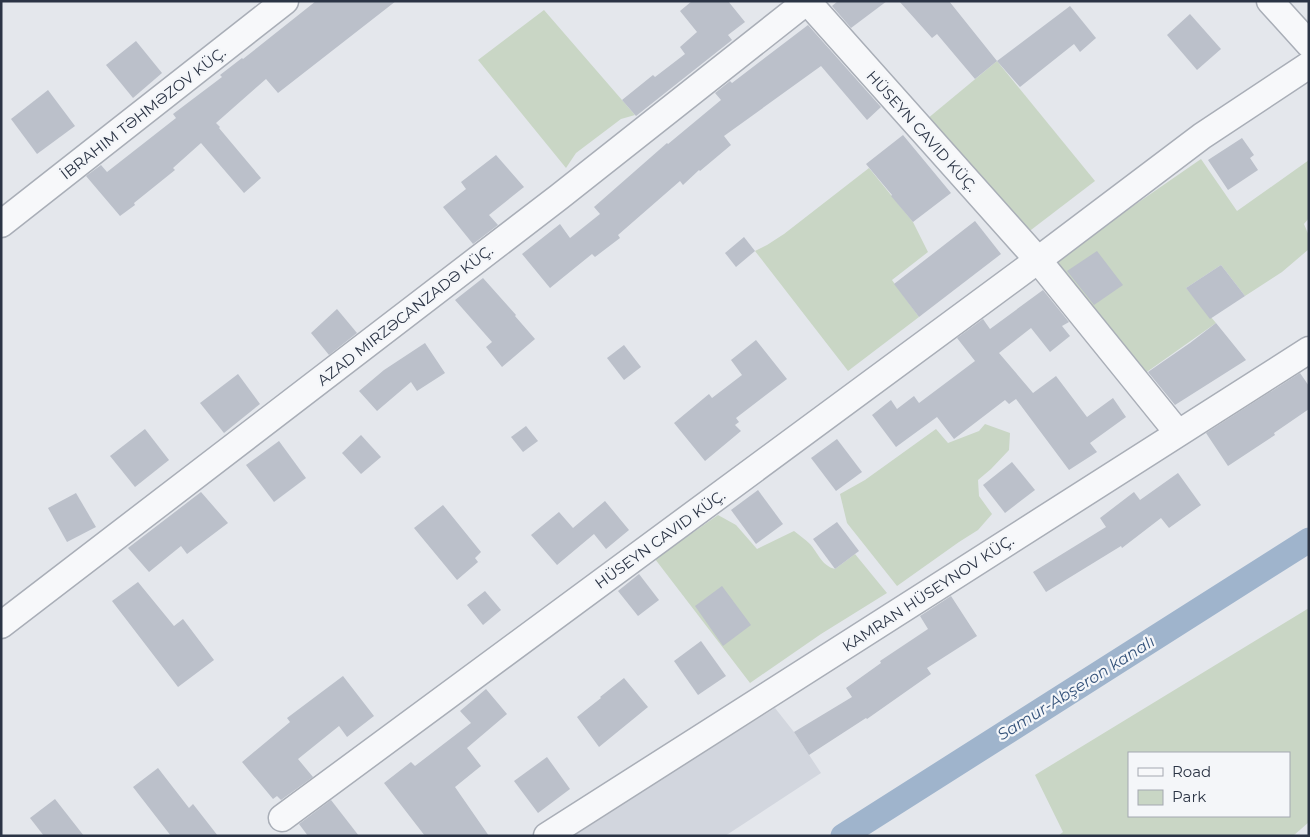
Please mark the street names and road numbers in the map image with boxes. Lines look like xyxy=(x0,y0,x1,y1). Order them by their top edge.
street label: İBRAHIM TƏHMƏZOV KÜÇ. xyxy=(57,43,229,183)
street label: HÜSEYN CAVID KÜÇ. xyxy=(863,66,981,196)
street label: AZAD MIRZƏCANZADƏ KÜÇ. xyxy=(313,240,497,390)
street label: HÜSEYN CAVID KÜÇ. xyxy=(591,485,729,593)
street label: KAMRAN HÜSEYNOV KÜÇ. xyxy=(839,530,1017,656)

